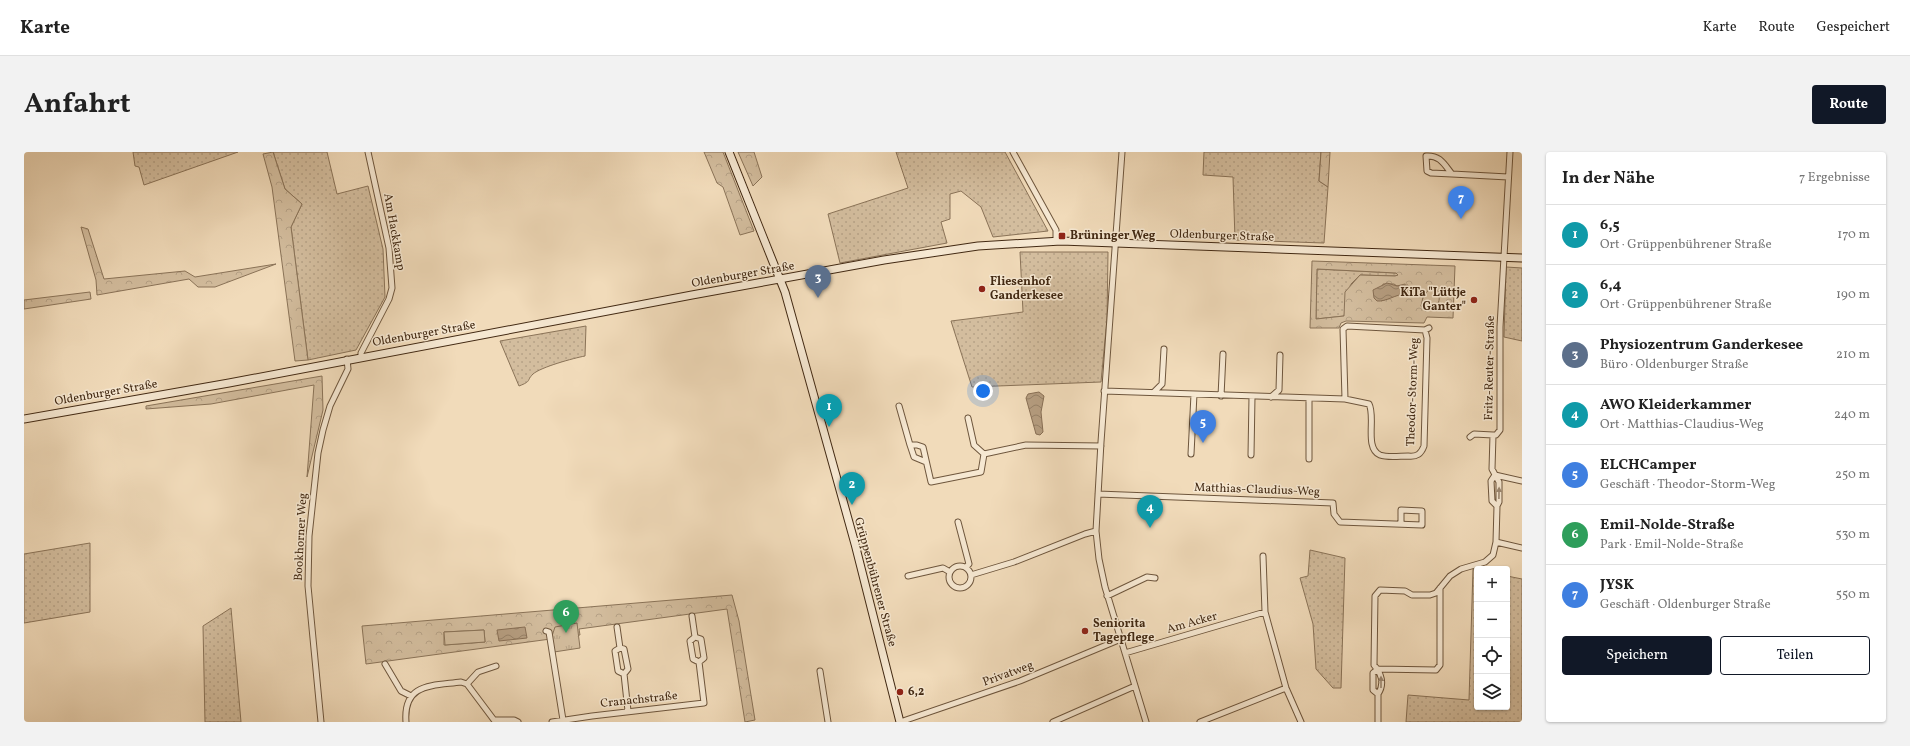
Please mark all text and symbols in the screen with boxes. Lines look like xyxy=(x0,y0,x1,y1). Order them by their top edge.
text: Karte xyxy=(20,15,70,41)
text: Karte xyxy=(1703,18,1737,37)
text: Route xyxy=(1759,18,1795,37)
text: Gespeichert xyxy=(1817,18,1890,37)
text: Anfahrt xyxy=(24,85,131,124)
button: Route xyxy=(1812,85,1886,124)
text: In der Nähe xyxy=(1562,167,1655,190)
text: 7 Ergebnisse xyxy=(1799,169,1870,187)
pin: 7 xyxy=(1448,186,1474,219)
street label: Am Hackkamp xyxy=(379,192,409,272)
text: 6,5 xyxy=(1600,215,1620,236)
street label: Oldenburger Straße xyxy=(1170,226,1275,246)
text: 1 xyxy=(1572,226,1578,244)
text: 170 m xyxy=(1837,226,1870,244)
place label: Brüninger Weg xyxy=(1070,228,1156,244)
marker: Brüninger Weg xyxy=(1057,231,1067,241)
text: Ort · Grüppenbührener Straße xyxy=(1600,236,1772,254)
street label: Oldenburger Straße xyxy=(690,258,796,292)
pin: 3 xyxy=(805,265,831,298)
place label: Fliesenhof Ganderkesee xyxy=(990,274,1063,304)
text: 6,4 xyxy=(1600,275,1622,296)
marker: Fliesenhof Ganderkesee xyxy=(977,284,987,294)
place label: KiTa "Lüttje Ganter" xyxy=(1400,285,1466,315)
text: 2 xyxy=(1572,286,1578,304)
text: 190 m xyxy=(1836,286,1870,304)
marker: KiTa "Lüttje Ganter" xyxy=(1469,295,1479,305)
text: Ort · Grüppenbührener Straße xyxy=(1600,296,1772,314)
street label: Fritz-Reuter-Straße xyxy=(1481,315,1499,421)
street label: Oldenburger Straße xyxy=(371,317,477,351)
text: Physiozentrum Ganderkesee xyxy=(1600,335,1803,356)
street label: Theodor-Storm-Weg xyxy=(1403,337,1423,447)
text: 3 xyxy=(1572,346,1578,364)
text: 210 m xyxy=(1836,346,1870,364)
text: Büro · Oldenburger Straße xyxy=(1600,356,1749,374)
street label: Oldenburger Straße xyxy=(53,376,159,410)
your location xyxy=(973,381,993,401)
pin: 1 xyxy=(816,394,842,427)
text: AWO Kleiderkammer xyxy=(1600,395,1751,416)
text: 4 xyxy=(1571,406,1579,424)
text: 240 m xyxy=(1834,406,1870,424)
pin: 5 xyxy=(1190,410,1216,443)
text: Ort · Matthias-Claudius-Weg xyxy=(1600,416,1764,434)
text: ELCHCamper xyxy=(1600,455,1696,476)
text: 5 xyxy=(1572,466,1578,484)
text: 250 m xyxy=(1835,466,1870,484)
pin: 2 xyxy=(839,472,865,505)
text: Geschäft · Theodor-Storm-Weg xyxy=(1600,476,1775,494)
street label: Matthias-Claudius-Weg xyxy=(1194,480,1320,500)
one-way arrow xyxy=(1496,486,1502,499)
street label: Bookhorner Weg xyxy=(291,493,311,581)
pin: 4 xyxy=(1137,495,1163,528)
text: Emil-Nolde-Straße xyxy=(1600,515,1735,536)
street label: Grüppenbührener Straße xyxy=(850,516,900,649)
text: 6 xyxy=(1571,526,1579,544)
text: 530 m xyxy=(1835,526,1870,544)
text: Park · Emil-Nolde-Straße xyxy=(1600,536,1743,554)
map controls xyxy=(1474,566,1510,710)
button: + xyxy=(1474,566,1510,602)
text: JYSK xyxy=(1600,575,1634,596)
text: 7 xyxy=(1572,586,1578,604)
text: 550 m xyxy=(1836,586,1870,604)
text: Geschäft · Oldenburger Straße xyxy=(1600,596,1771,614)
pin: 6 xyxy=(553,600,579,633)
button: − xyxy=(1474,602,1510,638)
street label: Am Acker xyxy=(1165,608,1219,638)
place label: Seniorita Tagepflege xyxy=(1093,616,1154,646)
marker: Seniorita Tagepflege xyxy=(1080,626,1090,636)
button: Speichern xyxy=(1562,636,1712,675)
button: Teilen xyxy=(1720,636,1870,675)
button: locate xyxy=(1474,638,1510,674)
street label: Privatweg xyxy=(980,657,1036,691)
button: layers xyxy=(1474,674,1510,710)
one-way arrow xyxy=(1378,675,1384,688)
place label: 6,2 xyxy=(908,684,924,700)
marker: 6,2 xyxy=(895,687,905,697)
street label: Cranachstraße xyxy=(600,688,679,712)

